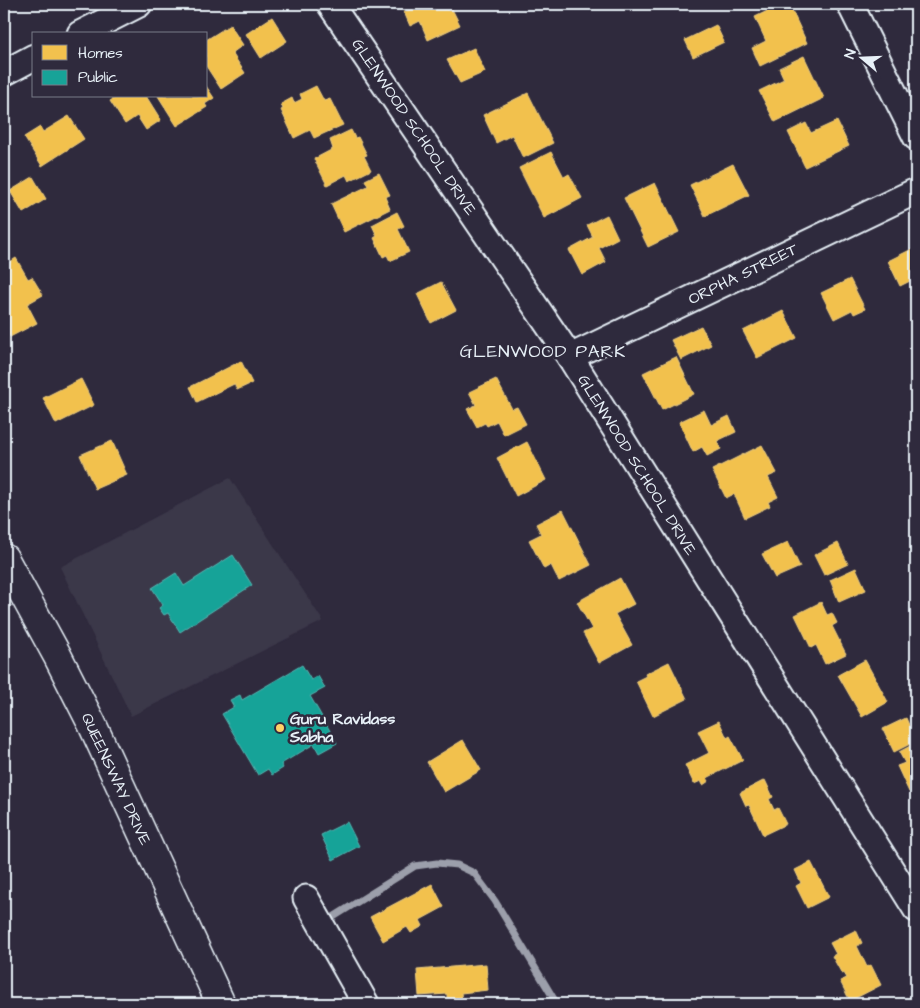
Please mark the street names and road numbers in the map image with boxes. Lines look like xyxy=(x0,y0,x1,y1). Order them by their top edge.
street label: GLENWOOD SCHOOL DRIVE xyxy=(346,34,482,220)
street label: ORPHA STREET xyxy=(685,238,801,310)
street label: GLENWOOD SCHOOL DRIVE xyxy=(572,371,702,560)
street label: QUEENSWAY DRIVE xyxy=(76,709,157,849)

